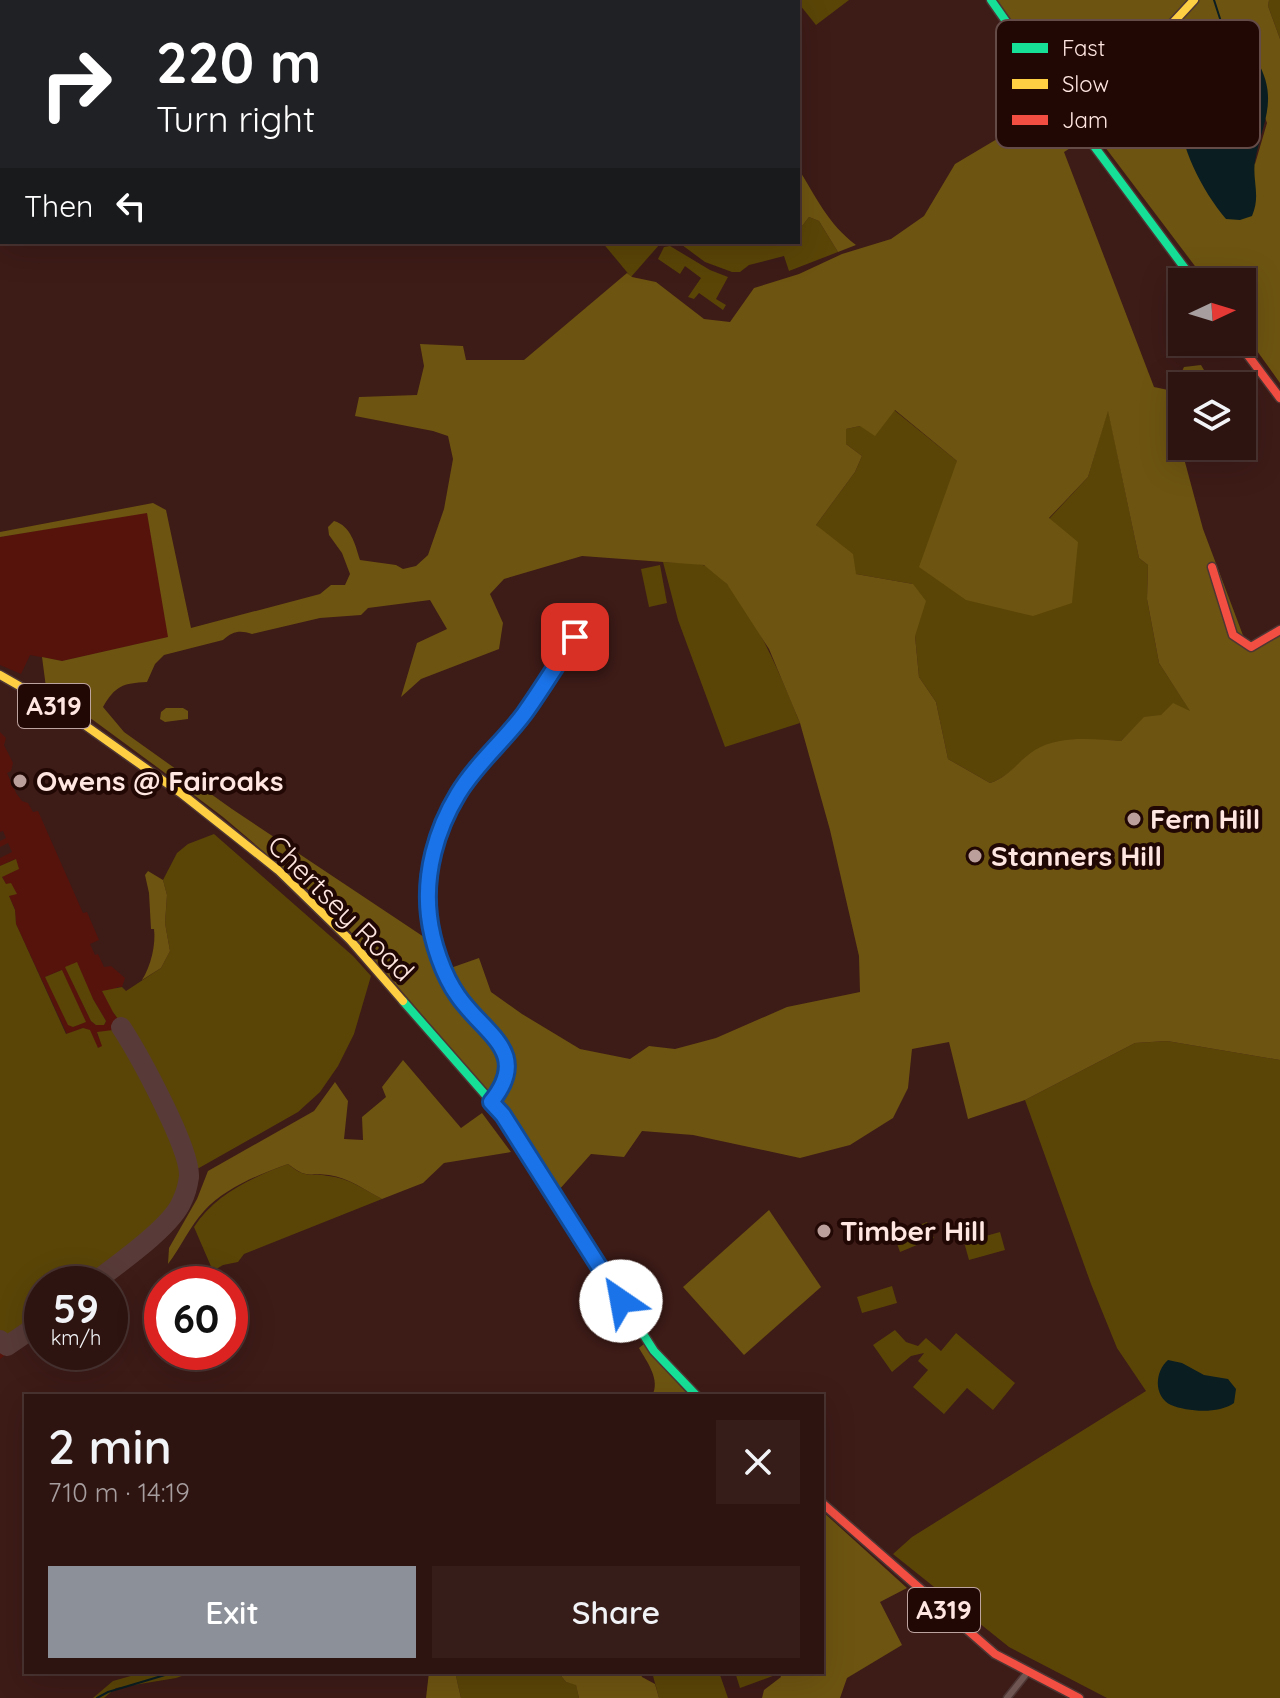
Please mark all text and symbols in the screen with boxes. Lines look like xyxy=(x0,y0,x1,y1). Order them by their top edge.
legend xyxy=(996,20,1260,148)
text: 220 m xyxy=(156,27,321,97)
icon: right xyxy=(24,32,128,136)
text: Fast xyxy=(1062,34,1105,62)
text: Slow xyxy=(1062,70,1109,98)
text: Turn right xyxy=(156,96,315,141)
text: Jam xyxy=(1062,106,1108,134)
icon: left xyxy=(109,184,153,228)
text: Then xyxy=(24,187,93,225)
north arrow xyxy=(1168,268,1256,356)
map controls xyxy=(1168,268,1256,460)
button: layers xyxy=(1168,372,1256,460)
pin xyxy=(541,603,609,671)
icon: arrive xyxy=(553,615,597,659)
road number: A319 xyxy=(18,684,90,728)
place label: Owens @ Fairoaks xyxy=(36,763,283,798)
marker: Owens @ Fairoaks xyxy=(11,772,29,790)
place label: Fern Hill xyxy=(1150,801,1260,836)
marker: Fern Hill xyxy=(1125,810,1143,828)
street label: Chertsey Road xyxy=(261,827,422,988)
place label: Stanners Hill xyxy=(991,838,1162,873)
marker: Stanners Hill xyxy=(966,847,984,865)
place label: Timber Hill xyxy=(840,1213,986,1248)
marker: Timber Hill xyxy=(815,1222,833,1240)
position arrow xyxy=(579,1259,663,1343)
speed limit sign: 60 xyxy=(144,1266,248,1370)
text: 59 xyxy=(53,1283,99,1333)
text: km/h xyxy=(51,1325,101,1350)
text: 2 min xyxy=(48,1416,172,1476)
button: close xyxy=(716,1420,800,1504)
text: 710 m · 14:19 xyxy=(48,1476,190,1509)
button: Exit xyxy=(48,1566,416,1658)
button: Share xyxy=(432,1566,800,1658)
road number: A319 xyxy=(908,1588,980,1632)

